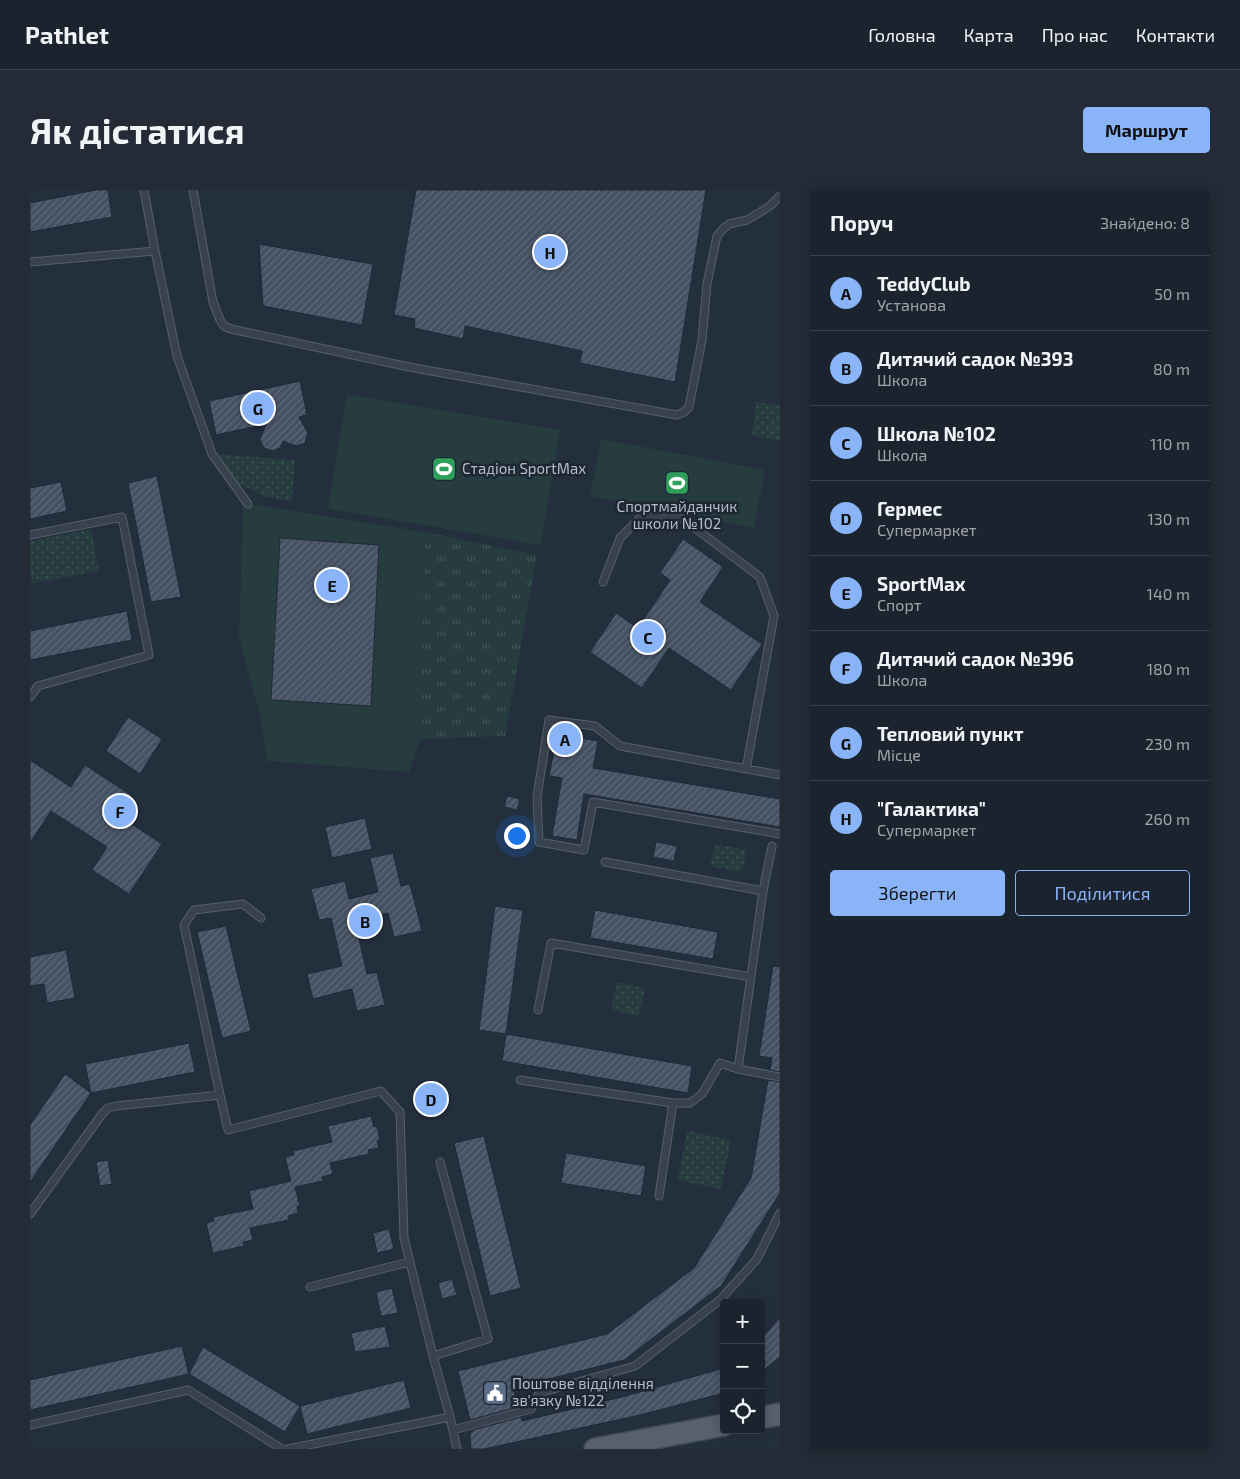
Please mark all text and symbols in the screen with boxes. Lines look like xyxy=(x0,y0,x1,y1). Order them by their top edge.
text: Pathlet xyxy=(25,20,109,49)
text: Головна xyxy=(868,24,936,46)
text: Карта xyxy=(964,24,1014,46)
text: Про нас xyxy=(1042,24,1108,46)
text: Контакти xyxy=(1136,24,1215,46)
button: Маршрут xyxy=(1083,107,1210,153)
text: Як дістатися xyxy=(30,109,244,151)
text: Поруч xyxy=(830,210,893,235)
text: Знайдено: 8 xyxy=(1100,213,1190,232)
pin: H xyxy=(534,233,566,271)
text: TeddyClub xyxy=(877,272,971,295)
text: A xyxy=(841,284,851,303)
text: 50 m xyxy=(1154,284,1190,303)
text: Установа xyxy=(877,295,946,314)
text: Дитячий садок №393 xyxy=(877,347,1074,370)
text: B xyxy=(841,359,851,378)
text: 80 m xyxy=(1153,359,1190,378)
text: Школа xyxy=(877,370,927,389)
pin: G xyxy=(242,389,274,427)
text: Школа №102 xyxy=(877,422,996,445)
text: C xyxy=(841,434,851,453)
text: 110 m xyxy=(1150,434,1190,453)
text: Школа xyxy=(877,445,927,464)
sports icon: Стадіон SportMax xyxy=(431,456,457,482)
place label: Стадіон SportMax xyxy=(462,459,586,477)
sports icon: Спортмайданчик школи №102 xyxy=(664,470,690,496)
place label: Спортмайданчик школи №102 xyxy=(617,497,737,532)
text: Гермес xyxy=(877,497,942,520)
text: D xyxy=(841,509,851,528)
text: 130 m xyxy=(1148,509,1190,528)
text: Супермаркет xyxy=(877,520,976,539)
pin: E xyxy=(316,566,348,604)
text: SportMax xyxy=(877,572,966,595)
text: E xyxy=(841,584,851,603)
text: 140 m xyxy=(1147,584,1190,603)
text: Спорт xyxy=(877,595,922,614)
pin: C xyxy=(632,618,664,656)
text: Дитячий садок №396 xyxy=(877,647,1074,670)
text: F xyxy=(842,659,850,678)
text: 180 m xyxy=(1147,659,1190,678)
text: Школа xyxy=(877,670,927,689)
pin: A xyxy=(549,720,581,758)
text: Тепловий пункт xyxy=(877,722,1023,745)
text: G xyxy=(841,734,851,753)
text: 230 m xyxy=(1145,734,1190,753)
text: Місце xyxy=(877,745,921,764)
pin: F xyxy=(104,792,136,830)
text: "Галактика" xyxy=(877,797,986,820)
text: H xyxy=(840,809,852,828)
text: 260 m xyxy=(1145,809,1190,828)
text: Супермаркет xyxy=(877,820,976,839)
your location xyxy=(504,823,530,849)
button: Зберегти xyxy=(830,870,1005,916)
button: Поділитися xyxy=(1015,870,1190,916)
pin: B xyxy=(349,902,381,940)
pin: D xyxy=(415,1080,447,1118)
map controls xyxy=(720,1299,765,1434)
button: + xyxy=(720,1299,765,1344)
button: − xyxy=(720,1344,765,1389)
place label: Поштове відділення зв'язку №122 xyxy=(512,1374,654,1410)
public building icon: Поштове відділення зв'язку №122 xyxy=(482,1380,508,1406)
button: locate xyxy=(720,1389,765,1434)

